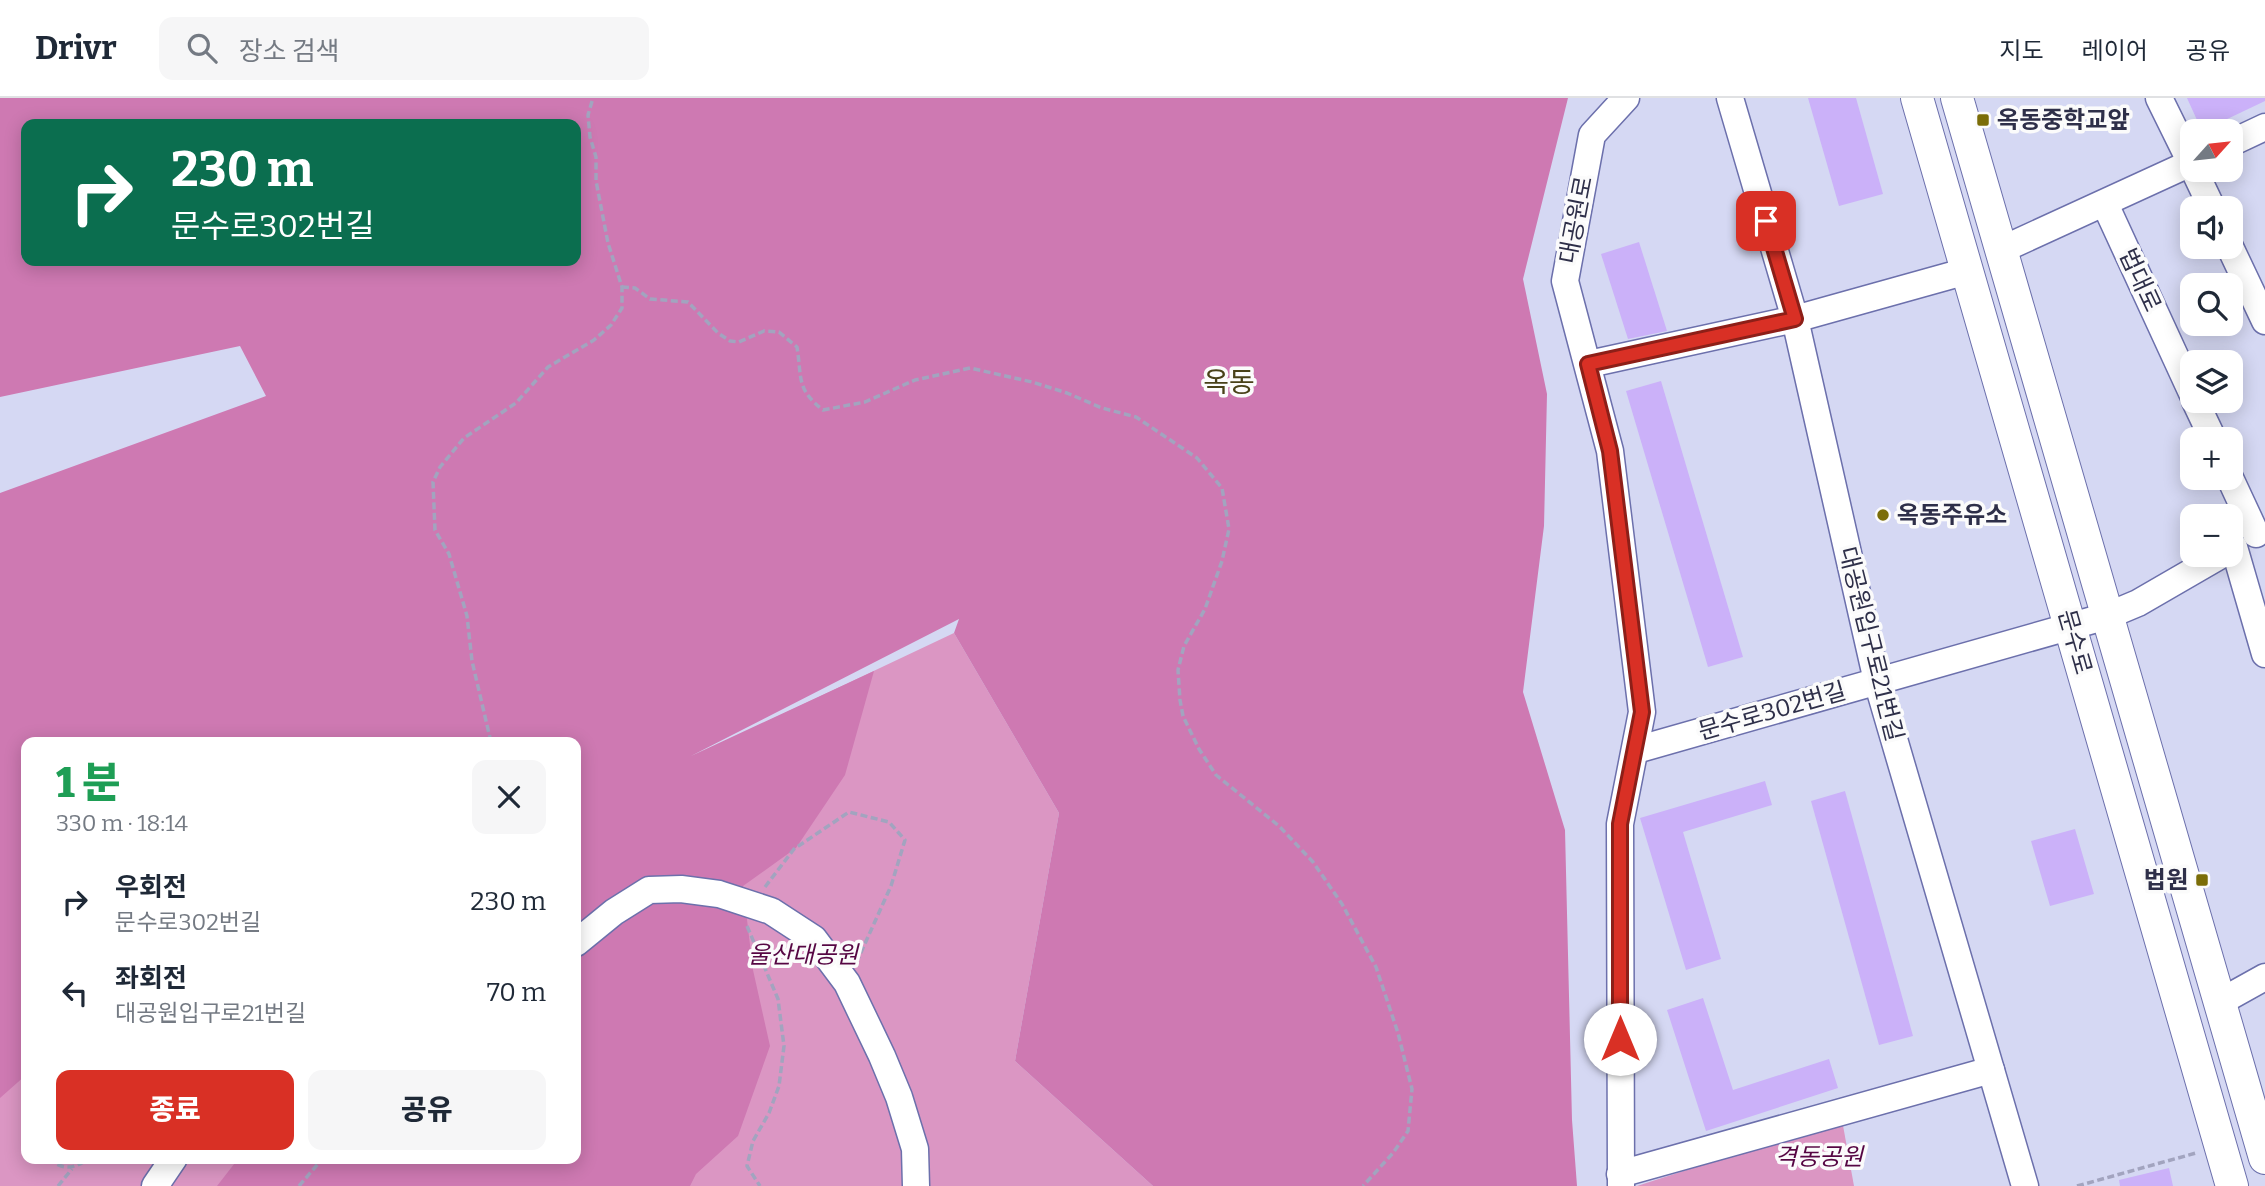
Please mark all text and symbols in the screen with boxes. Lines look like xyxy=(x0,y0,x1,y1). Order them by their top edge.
search box xyxy=(159,17,649,80)
text: Drivr xyxy=(35,28,117,68)
icon: search xyxy=(183,29,221,67)
text: 장소 검색 xyxy=(239,36,340,67)
text: 지도 xyxy=(1999,37,2044,65)
text: 레이어 xyxy=(2082,37,2148,65)
text: 공유 xyxy=(2186,37,2230,65)
place label: 옥동중학교앞 xyxy=(1997,106,2129,134)
marker: 옥동중학교앞 xyxy=(1975,112,1991,128)
north arrow xyxy=(2180,119,2244,182)
map controls xyxy=(2180,119,2243,567)
text: 230 m xyxy=(171,140,314,199)
icon: right xyxy=(56,147,147,238)
street label: 대공원로 xyxy=(1554,174,1598,266)
pin xyxy=(1736,191,1796,251)
button: sound xyxy=(2180,196,2243,259)
icon: arrive xyxy=(1747,202,1785,240)
text: 문수로302번길 xyxy=(171,207,374,245)
street label: 법대로 xyxy=(2113,244,2167,316)
button: search xyxy=(2180,273,2243,336)
button: layers xyxy=(2180,350,2243,413)
district label: 옥동 xyxy=(1203,366,1255,399)
button: + xyxy=(2180,427,2243,490)
place label: 옥동주유소 xyxy=(1897,501,2007,529)
button: − xyxy=(2180,504,2243,567)
marker: 옥동주유소 xyxy=(1875,507,1891,523)
street label: 대공원입구로21번길 xyxy=(1833,544,1909,744)
street label: 문수로 xyxy=(2052,606,2098,678)
street label: 문수로302번길 xyxy=(1695,677,1849,745)
text: 1 분 xyxy=(56,758,120,808)
button: close xyxy=(472,760,546,834)
text: 330 m · 18:14 xyxy=(56,809,188,837)
place label: 법원 xyxy=(2144,866,2188,894)
text: 우회전 xyxy=(115,872,187,903)
marker: 법원 xyxy=(2194,872,2210,888)
icon: right xyxy=(56,883,94,921)
text: 230 m xyxy=(470,886,546,917)
text: 문수로302번길 xyxy=(115,908,261,936)
park label: 울산대공원 xyxy=(748,941,860,969)
text: 좌회전 xyxy=(115,963,187,994)
icon: left xyxy=(56,974,94,1012)
text: 70 m xyxy=(487,977,546,1008)
text: 대공원입구로21번길 xyxy=(115,999,306,1027)
position arrow xyxy=(1583,1002,1657,1076)
button: 종료 xyxy=(56,1070,294,1150)
button: 공유 xyxy=(308,1070,546,1150)
park label: 격동공원 xyxy=(1775,1143,1865,1171)

